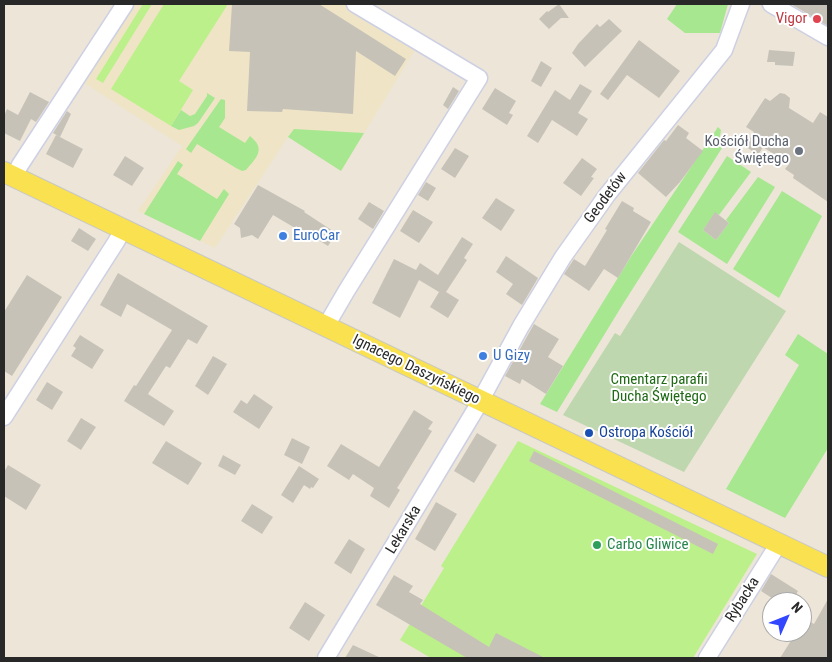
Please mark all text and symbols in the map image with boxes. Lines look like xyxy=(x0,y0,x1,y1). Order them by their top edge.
place label: Vigor xyxy=(776,10,807,28)
marker: Vigor xyxy=(811,13,823,25)
place label: Kościół Ducha Świętego xyxy=(704,133,789,168)
marker: Kościół Ducha Świętego xyxy=(793,145,805,157)
street label: Geodetów xyxy=(581,169,631,227)
place label: EuroCar xyxy=(293,227,340,245)
marker: EuroCar xyxy=(277,230,289,242)
street label: Ignacego Daszyńskiego xyxy=(349,331,483,409)
place label: U Gizy xyxy=(493,347,530,365)
marker: U Gizy xyxy=(477,350,489,362)
park label: Cmentarz parafii Ducha Świętego xyxy=(610,371,708,406)
place label: Ostropa Kościół xyxy=(599,424,693,442)
marker: Ostropa Kościół xyxy=(583,427,595,439)
street label: Lekarska xyxy=(383,502,425,558)
place label: Carbo Gliwice xyxy=(607,536,689,554)
marker: Carbo Gliwice xyxy=(591,539,603,551)
street label: Rybacka xyxy=(722,574,764,626)
north arrow xyxy=(762,592,812,642)
text: N xyxy=(788,599,806,616)

